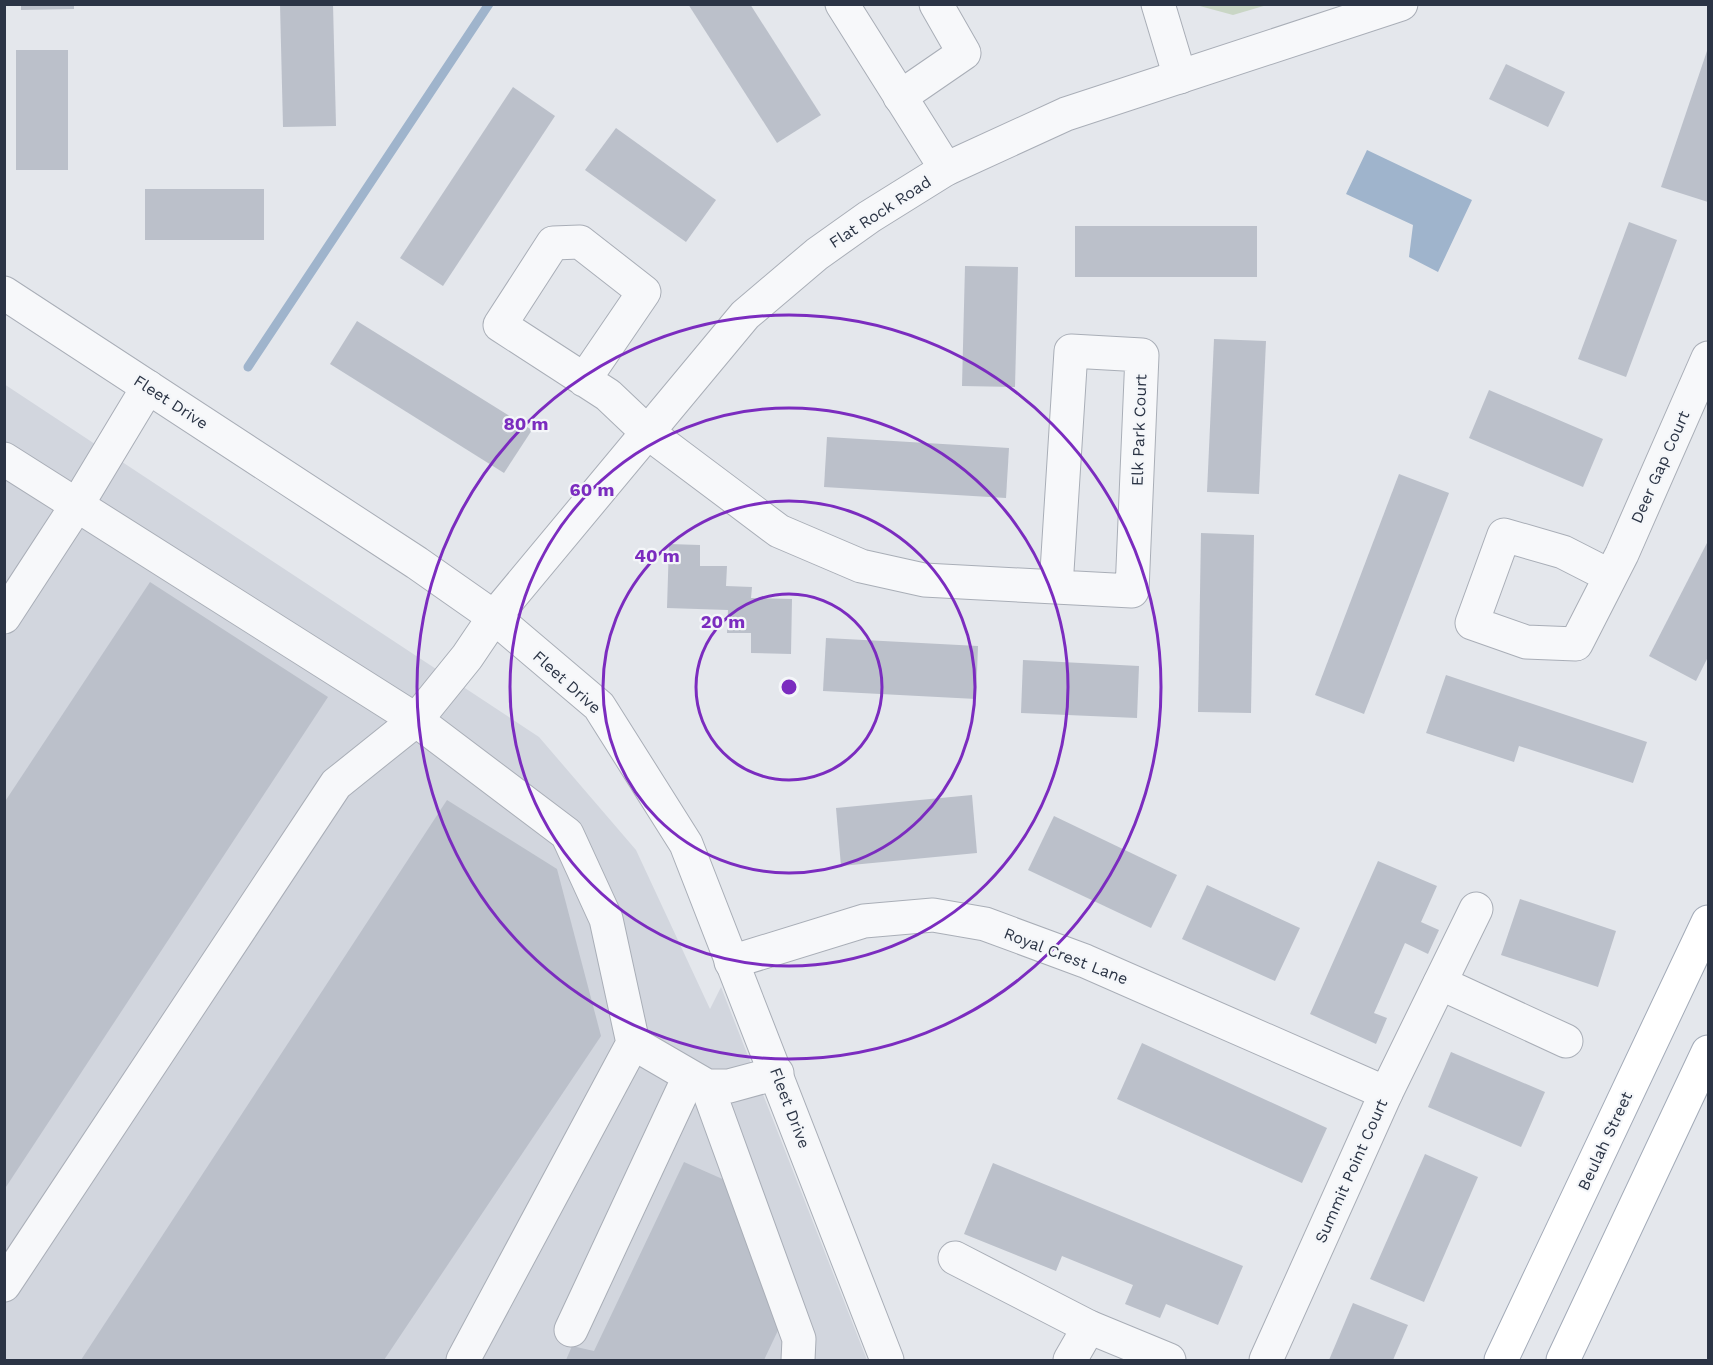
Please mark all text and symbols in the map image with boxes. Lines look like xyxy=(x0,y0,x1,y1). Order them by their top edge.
street label: Flat Rock Road xyxy=(825,172,935,252)
street label: Fleet Drive xyxy=(130,371,212,433)
street label: Elk Park Court xyxy=(1128,373,1150,486)
street label: Deer Gap Court xyxy=(1627,408,1693,526)
text: 80 m xyxy=(504,413,548,434)
text: 60 m xyxy=(570,479,614,500)
text: 40 m xyxy=(634,545,680,566)
text: 20 m xyxy=(701,611,745,632)
street label: Fleet Drive xyxy=(529,647,605,717)
centre of rings xyxy=(779,677,799,697)
street label: Royal Crest Lane xyxy=(1001,924,1131,988)
street label: Fleet Drive xyxy=(766,1065,814,1151)
street label: Beulah Street xyxy=(1574,1088,1636,1194)
street label: Summit Point Court xyxy=(1311,1096,1391,1246)

